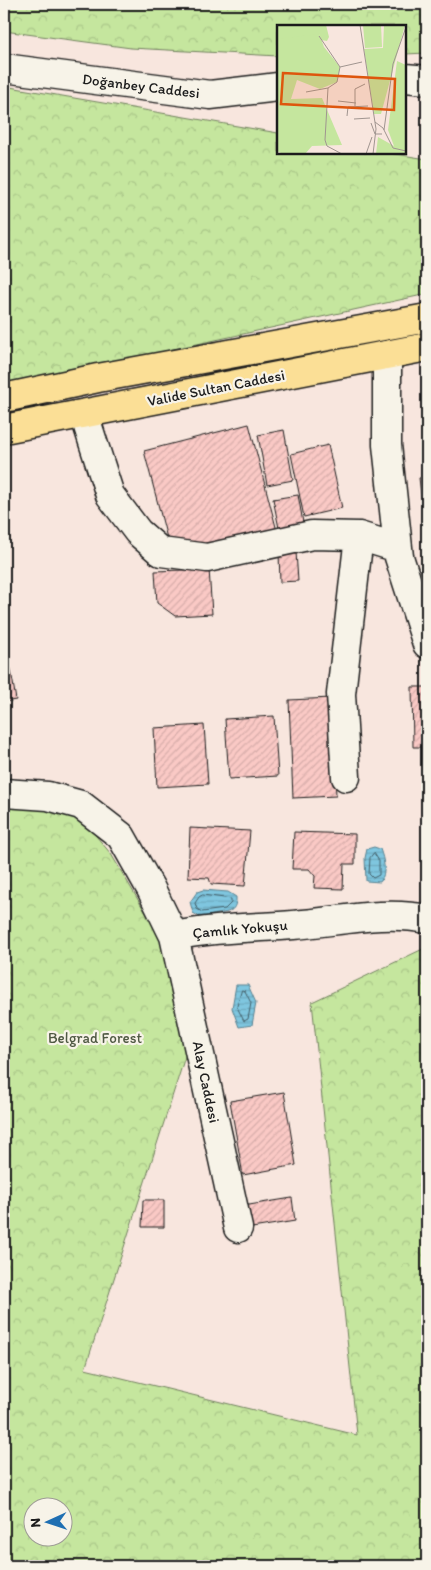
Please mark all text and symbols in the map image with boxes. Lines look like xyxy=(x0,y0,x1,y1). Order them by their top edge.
inset map xyxy=(277,25,406,154)
street label: Doğanbey Caddesi xyxy=(81,70,201,102)
street label: Valide Sultan Caddesi xyxy=(146,366,286,410)
street label: Çamlık Yokuşu xyxy=(192,916,289,942)
park label: Belgrad Forest xyxy=(48,1029,142,1047)
street label: Alay Caddesi xyxy=(189,1039,223,1125)
north arrow xyxy=(22,1498,72,1548)
text: N xyxy=(27,1517,44,1528)

